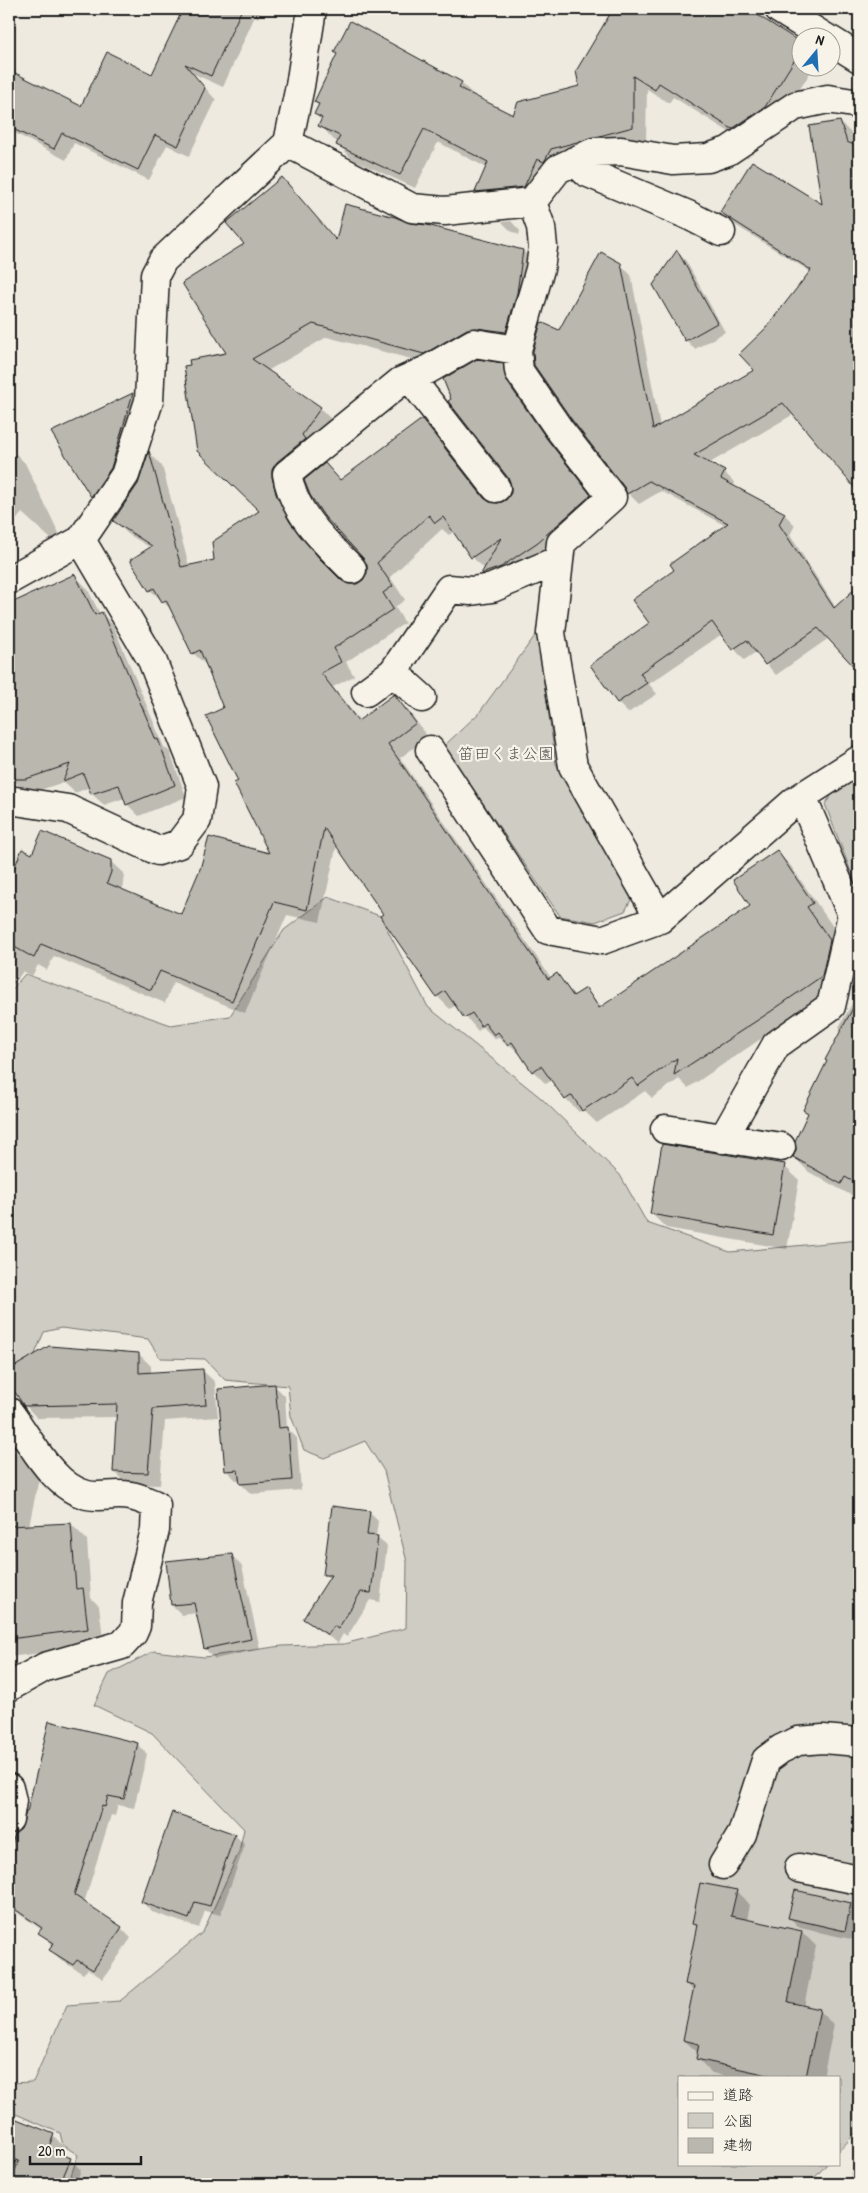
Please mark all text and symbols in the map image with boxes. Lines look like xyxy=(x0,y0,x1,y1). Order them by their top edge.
north arrow xyxy=(790,28,840,78)
text: N xyxy=(814,29,827,50)
park label: 笛田くま公園 xyxy=(458,742,554,764)
legend xyxy=(678,2076,840,2166)
text: 道路 xyxy=(723,2084,753,2105)
text: 公園 xyxy=(723,2110,753,2131)
scale bar xyxy=(30,2133,141,2165)
text: 建物 xyxy=(723,2134,753,2155)
text: 20 m xyxy=(38,2140,65,2161)

